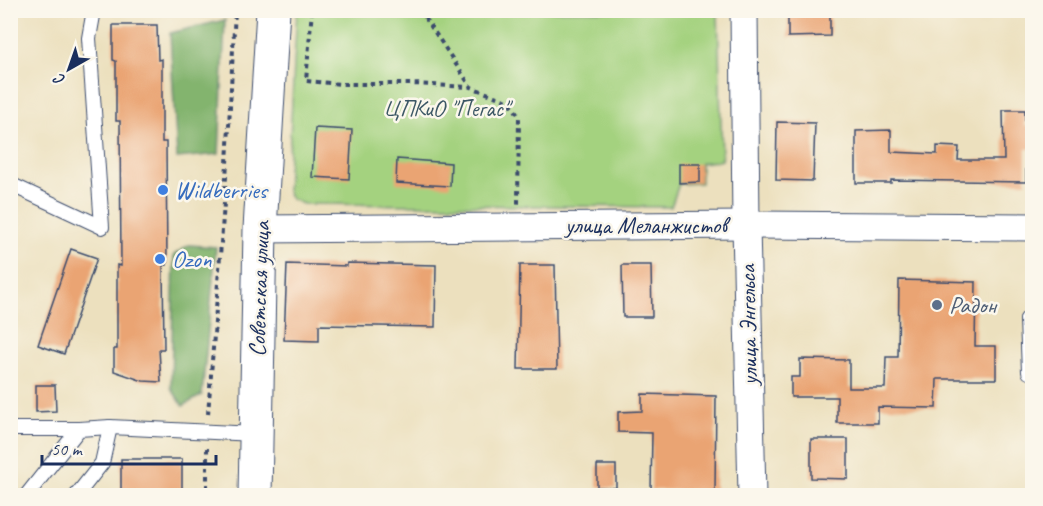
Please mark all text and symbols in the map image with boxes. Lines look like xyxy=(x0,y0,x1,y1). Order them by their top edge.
north arrow xyxy=(39,39,99,99)
text: С xyxy=(49,68,69,90)
park label: ЦПКиО "Пегас" xyxy=(383,93,514,123)
place label: Wildberries xyxy=(175,175,269,205)
marker: Wildberries xyxy=(156,183,170,197)
street label: улица Меланжистов xyxy=(563,210,731,240)
street label: Советская улица xyxy=(242,219,276,357)
place label: Ozon xyxy=(172,244,212,274)
marker: Ozon xyxy=(153,252,167,266)
street label: улица Энгельса xyxy=(732,263,764,388)
place label: Радон xyxy=(949,290,998,320)
marker: Радон xyxy=(930,298,944,312)
scale bar xyxy=(42,428,216,466)
text: 50 m xyxy=(51,438,84,460)

